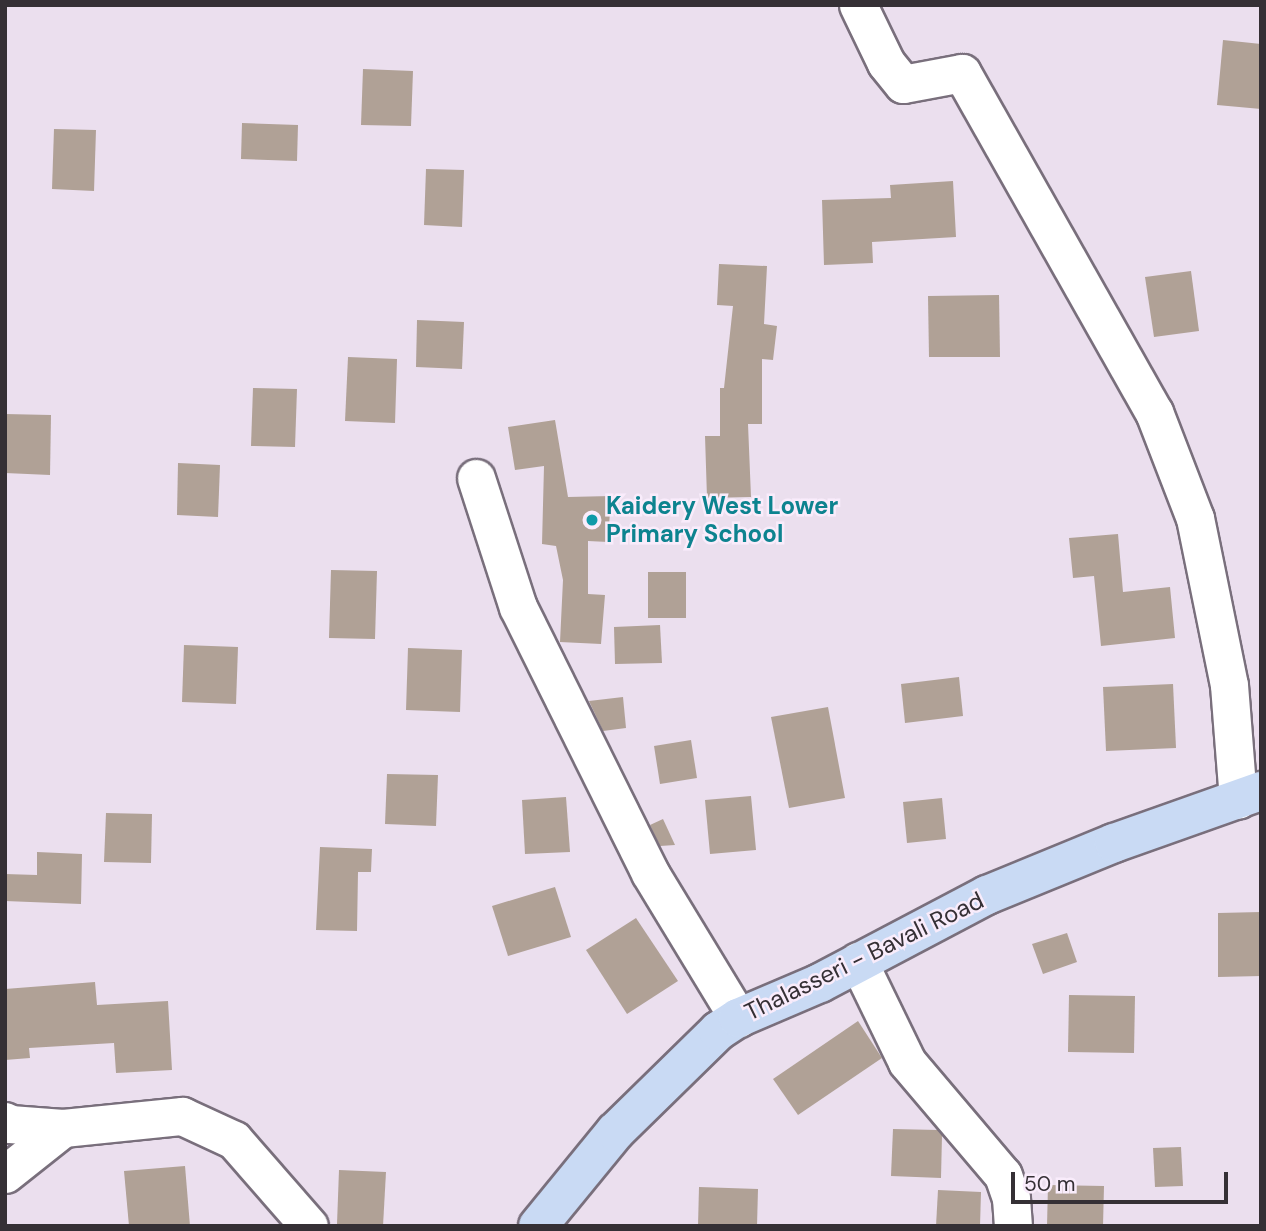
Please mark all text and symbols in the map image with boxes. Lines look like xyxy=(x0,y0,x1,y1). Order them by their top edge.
place label: Kaidery West Lower Primary School xyxy=(606,492,838,548)
marker: Kaidery West Lower Primary School xyxy=(584,512,600,528)
street label: Thalasseri - Bavali Road xyxy=(740,886,988,1026)
scale bar xyxy=(1014,1158,1231,1202)
text: 50 m xyxy=(1024,1170,1075,1198)

